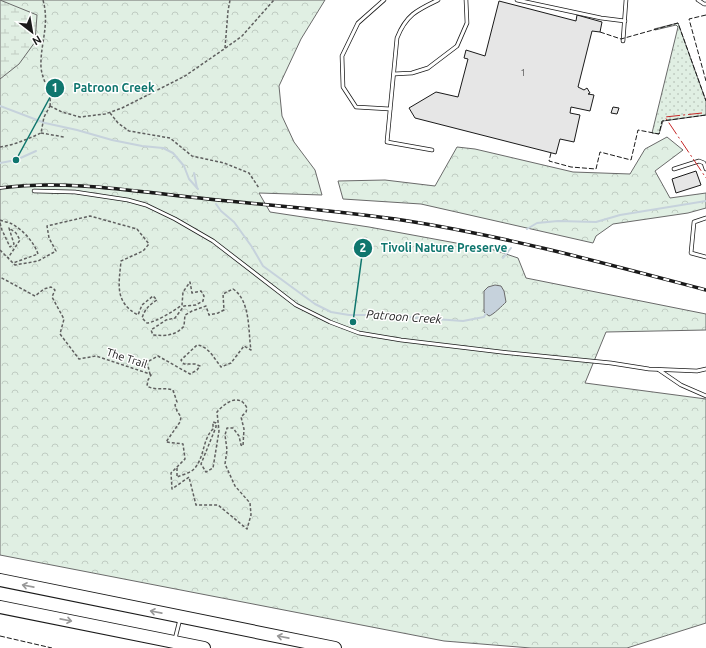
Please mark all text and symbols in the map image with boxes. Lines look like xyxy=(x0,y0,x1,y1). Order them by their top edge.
north arrow xyxy=(12,12,52,52)
text: N xyxy=(31,33,44,48)
house number: 1 xyxy=(520,68,526,78)
callout: Patroon Creek xyxy=(45,76,162,100)
text: 1 xyxy=(52,81,58,94)
text: Patroon Creek xyxy=(73,81,155,94)
callout: Tivoli Nature Preserve xyxy=(353,236,516,260)
text: 2 xyxy=(360,241,367,254)
text: Tivoli Nature Preserve xyxy=(381,241,507,254)
water label: Patroon Creek xyxy=(366,307,443,326)
street label: The Trail xyxy=(105,346,149,370)
one-way arrow xyxy=(22,582,35,590)
one-way arrow xyxy=(150,607,163,615)
one-way arrow xyxy=(59,617,72,625)
one-way arrow xyxy=(277,633,290,641)

